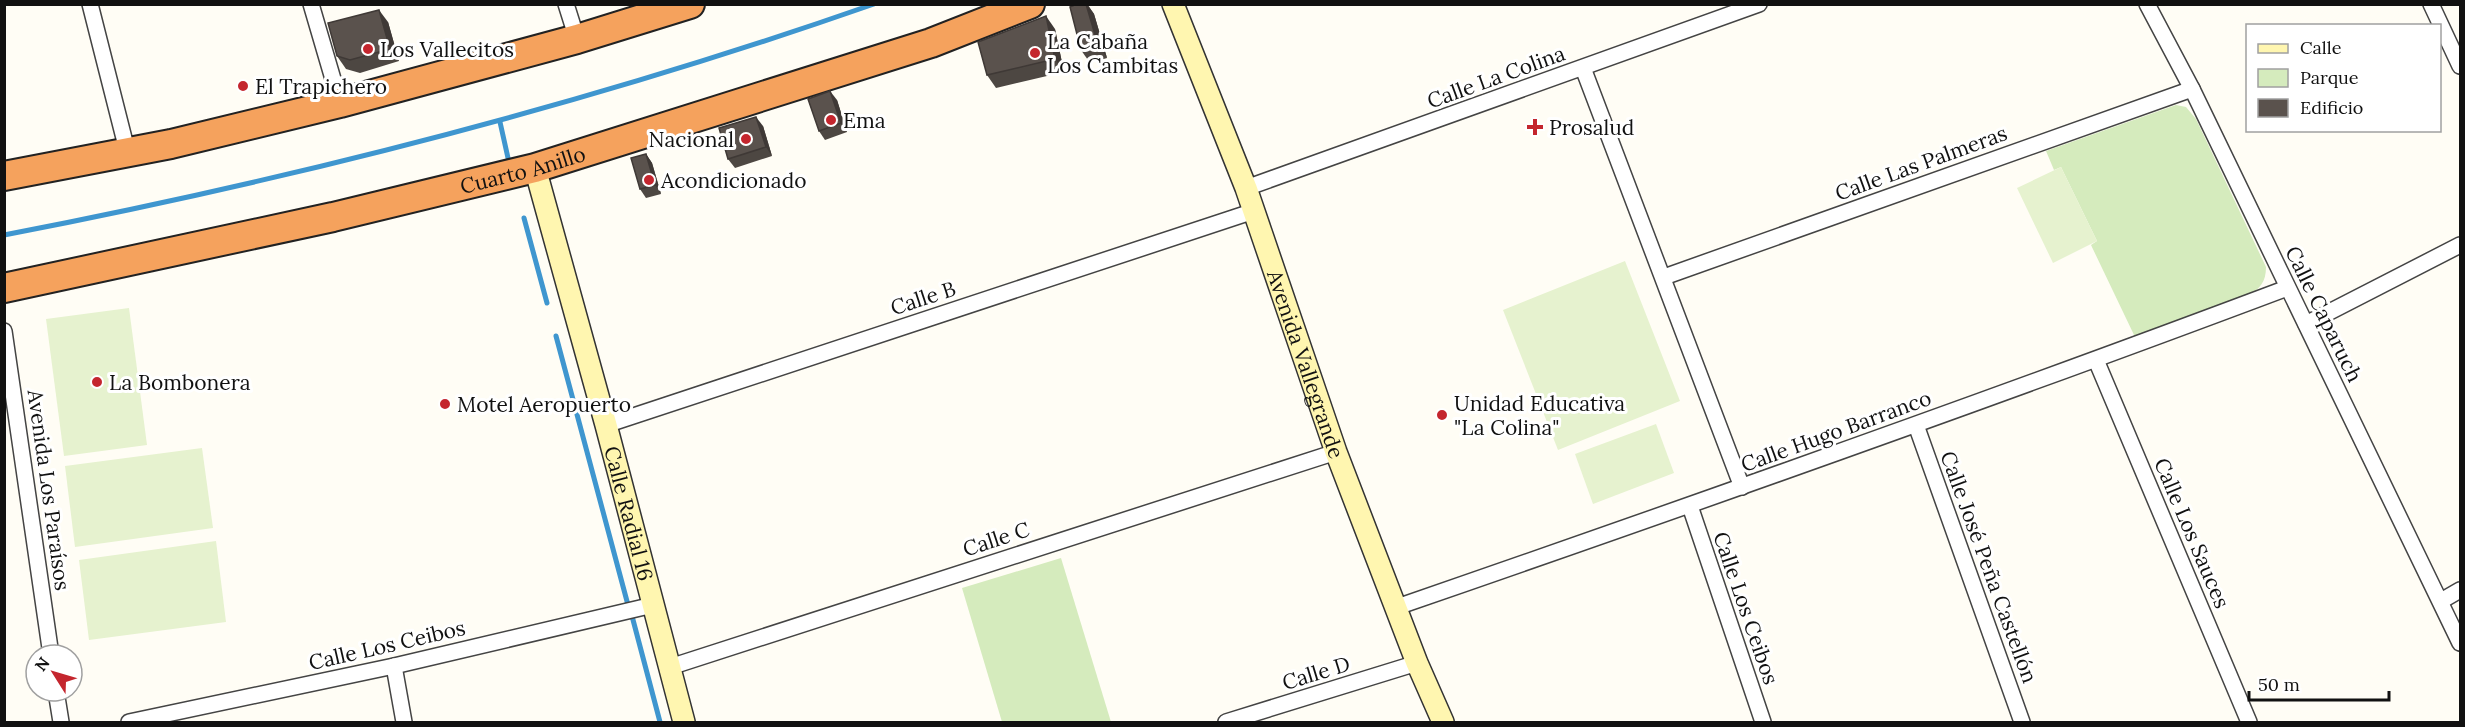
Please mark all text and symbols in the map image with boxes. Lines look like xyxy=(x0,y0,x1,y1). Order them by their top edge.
legend xyxy=(2246,24,2441,132)
place label: La Cabaña Los Cambitas xyxy=(1047,28,1178,79)
place label: Los Vallecitos xyxy=(380,36,514,63)
text: Calle xyxy=(2300,36,2342,59)
street label: Calle La Colina xyxy=(1423,39,1569,114)
marker: Los Vallecitos xyxy=(361,42,375,56)
marker: La Cabaña Los Cambitas xyxy=(1028,46,1042,60)
text: Parque xyxy=(2300,66,2359,89)
place label: El Trapichero xyxy=(255,73,387,100)
marker: El Trapichero xyxy=(236,79,250,93)
text: Edificio xyxy=(2300,96,2363,119)
place label: Ema xyxy=(843,107,886,134)
marker: Ema xyxy=(824,113,838,127)
place label: Prosalud xyxy=(1549,114,1634,141)
marker: Prosalud xyxy=(1526,118,1544,136)
street label: Calle Las Palmeras xyxy=(1831,119,2011,207)
place label: Nacional xyxy=(649,126,734,153)
marker: Nacional xyxy=(739,132,753,146)
street label: Cuarto Anillo xyxy=(457,139,589,199)
place label: Acondicionado xyxy=(660,167,807,194)
marker: Acondicionado xyxy=(642,173,656,187)
street label: Calle Caparuch xyxy=(2279,242,2369,386)
street label: Avenida Vallegrande xyxy=(1261,265,1351,462)
street label: Calle B xyxy=(887,275,959,321)
place label: La Bombonera xyxy=(109,369,251,396)
marker: La Bombonera xyxy=(90,375,104,389)
street label: Calle Hugo Barranco xyxy=(1737,384,1935,478)
street label: Avenida Los Paraísos xyxy=(21,387,76,592)
place label: Unidad Educativa "La Colina" xyxy=(1454,390,1625,441)
place label: Motel Aeropuerto xyxy=(457,391,631,418)
marker: Motel Aeropuerto xyxy=(438,397,452,411)
marker: Unidad Educativa "La Colina" xyxy=(1435,408,1449,422)
street label: Calle Radial 16 xyxy=(599,443,660,584)
street label: Calle José Peña Castellón xyxy=(1934,447,2044,687)
street label: Calle Los Sauces xyxy=(2148,454,2236,612)
street label: Calle C xyxy=(959,515,1033,562)
street label: Calle Los Ceibos xyxy=(1707,528,1785,688)
street label: Calle Los Ceibos xyxy=(306,614,468,676)
north arrow xyxy=(24,643,84,703)
street label: Calle D xyxy=(1279,650,1353,696)
text: N xyxy=(30,653,54,675)
scale bar xyxy=(2249,664,2388,702)
text: 50 m xyxy=(2258,673,2300,696)

